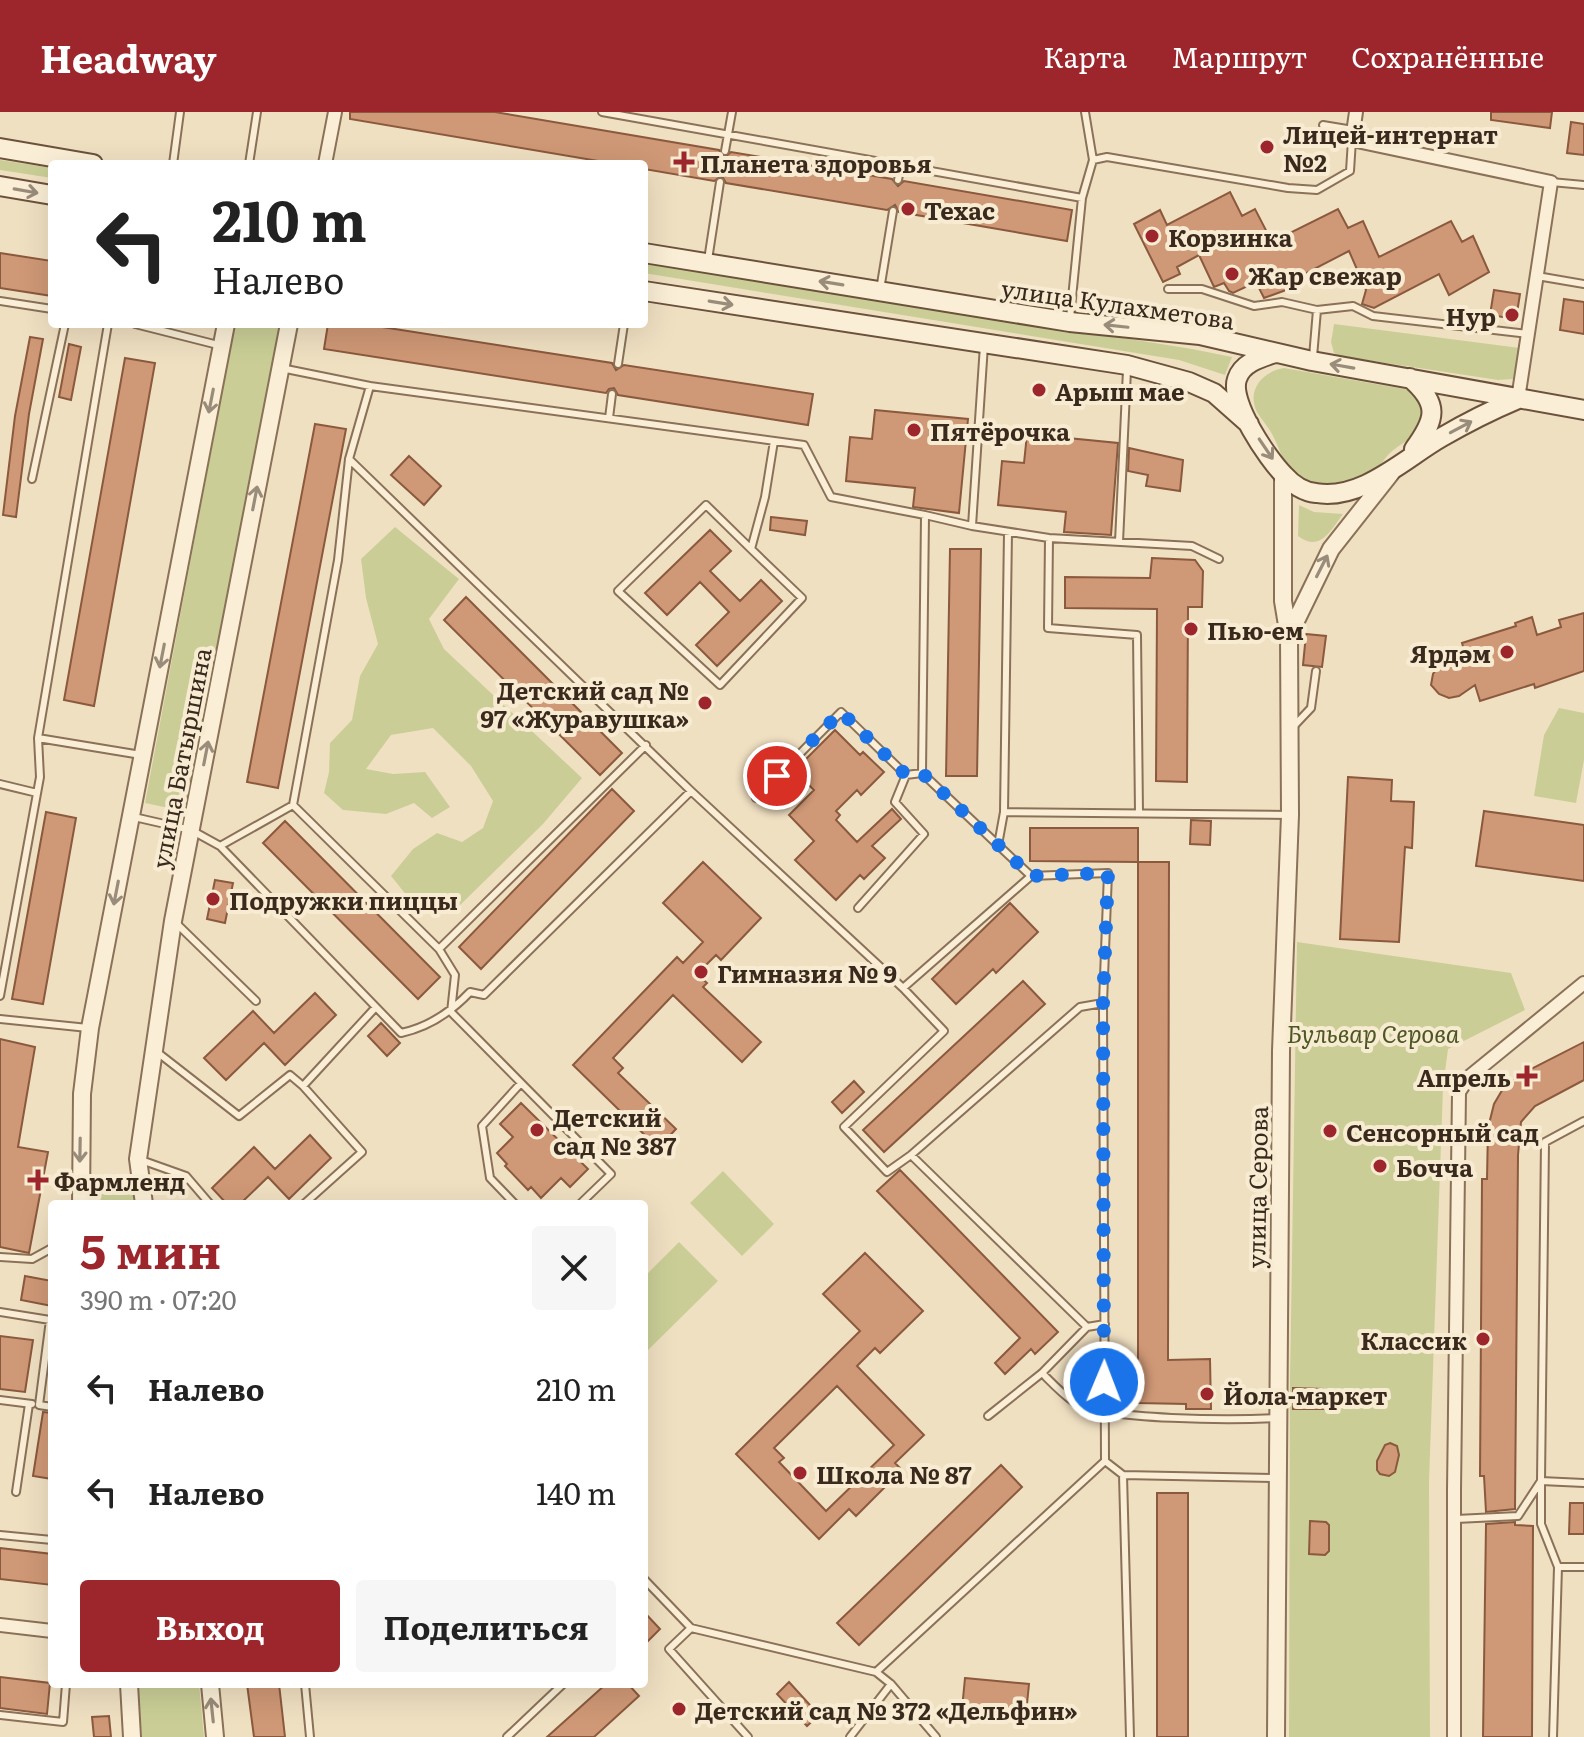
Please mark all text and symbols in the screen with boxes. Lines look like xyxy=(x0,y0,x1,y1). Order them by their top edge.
text: Headway xyxy=(40,28,216,85)
text: Карта xyxy=(1043,35,1127,77)
text: Маршрут xyxy=(1171,35,1307,77)
text: Сохранённые xyxy=(1351,35,1544,77)
place label: Лицей-интернат №2 xyxy=(1283,116,1498,179)
marker: Лицей-интернат №2 xyxy=(1258,138,1276,156)
place label: Планета здоровья xyxy=(700,145,932,180)
marker: Планета здоровья xyxy=(675,153,693,171)
text: 210 m xyxy=(212,176,367,259)
one-way arrow xyxy=(13,184,38,199)
icon: left xyxy=(80,192,184,296)
place label: Техас xyxy=(924,192,995,227)
marker: Техас xyxy=(899,200,917,218)
place label: Корзинка xyxy=(1168,219,1293,254)
marker: Корзинка xyxy=(1143,227,1161,245)
text: Налево xyxy=(212,252,344,305)
place label: Жар свежар xyxy=(1248,257,1402,292)
marker: Жар свежар xyxy=(1223,265,1241,283)
street label: улица Кулахметова xyxy=(999,269,1237,337)
one-way arrow xyxy=(819,275,844,290)
one-way arrow xyxy=(708,296,733,311)
place label: Нур xyxy=(1446,298,1496,333)
marker: Нур xyxy=(1503,306,1521,324)
one-way arrow xyxy=(1103,319,1129,334)
one-way arrow xyxy=(1330,358,1355,373)
place label: Арыш мае xyxy=(1055,373,1185,408)
marker: Арыш мае xyxy=(1030,381,1048,399)
one-way arrow xyxy=(203,387,218,413)
place label: Пятёрочка xyxy=(930,413,1070,448)
one-way arrow xyxy=(1449,418,1472,434)
marker: Пятёрочка xyxy=(905,421,923,439)
one-way arrow xyxy=(1258,438,1274,460)
one-way arrow xyxy=(249,486,264,511)
one-way arrow xyxy=(1314,555,1330,579)
place label: Пью-ем xyxy=(1207,612,1304,647)
marker: Пью-ем xyxy=(1182,620,1200,638)
place label: Ярдәм xyxy=(1410,635,1491,670)
one-way arrow xyxy=(154,643,169,668)
marker: Ярдәм xyxy=(1498,643,1516,661)
street label: улица Батыршина xyxy=(141,644,219,871)
place label: Детский сад № 97 «Журавушка» xyxy=(480,672,689,735)
marker: Детский сад № 97 «Журавушка» xyxy=(696,694,714,712)
one-way arrow xyxy=(199,741,214,767)
pin xyxy=(743,742,811,810)
icon: arrive xyxy=(755,754,799,798)
one-way arrow xyxy=(108,880,123,905)
place label: Подружки пиццы xyxy=(229,882,458,917)
marker: Подружки пиццы xyxy=(204,890,222,908)
place label: Гимназия № 9 xyxy=(717,955,897,990)
marker: Гимназия № 9 xyxy=(692,963,710,981)
park label: Бульвар Серова xyxy=(1286,1015,1460,1050)
place label: Апрель xyxy=(1417,1059,1511,1094)
marker: Апрель xyxy=(1518,1067,1536,1085)
place label: Детский сад № 387 xyxy=(553,1099,676,1162)
street label: улица Серова xyxy=(1237,1105,1275,1269)
place label: Сенсорный сад xyxy=(1346,1114,1539,1149)
marker: Детский сад № 387 xyxy=(528,1121,546,1139)
marker: Сенсорный сад xyxy=(1321,1122,1339,1140)
one-way arrow xyxy=(73,1136,88,1163)
place label: Бочча xyxy=(1396,1149,1473,1184)
marker: Бочча xyxy=(1371,1157,1389,1175)
place label: Фармленд xyxy=(54,1163,185,1198)
marker: Фармленд xyxy=(29,1171,47,1189)
text: 5 мин xyxy=(80,1213,221,1284)
button: close xyxy=(532,1226,616,1310)
text: 390 m · 07:20 xyxy=(80,1279,237,1318)
place label: Классик xyxy=(1360,1322,1467,1357)
marker: Классик xyxy=(1474,1330,1492,1348)
position arrow xyxy=(1062,1340,1146,1424)
icon: left xyxy=(80,1366,124,1410)
text: Налево xyxy=(148,1366,264,1410)
text: 210 m xyxy=(536,1366,616,1410)
place label: Йола-маркет xyxy=(1223,1377,1388,1412)
marker: Йола-маркет xyxy=(1198,1385,1216,1403)
place label: Школа № 87 xyxy=(816,1456,971,1491)
marker: Школа № 87 xyxy=(791,1464,809,1482)
icon: left xyxy=(80,1470,124,1514)
text: Налево xyxy=(148,1470,264,1514)
text: 140 m xyxy=(536,1470,616,1514)
button: Выход xyxy=(80,1580,340,1672)
button: Поделиться xyxy=(356,1580,616,1672)
place label: Детский сад № 372 «Дельфин» xyxy=(695,1692,1078,1727)
one-way arrow xyxy=(205,1698,220,1724)
marker: Детский сад № 372 «Дельфин» xyxy=(670,1700,688,1718)

